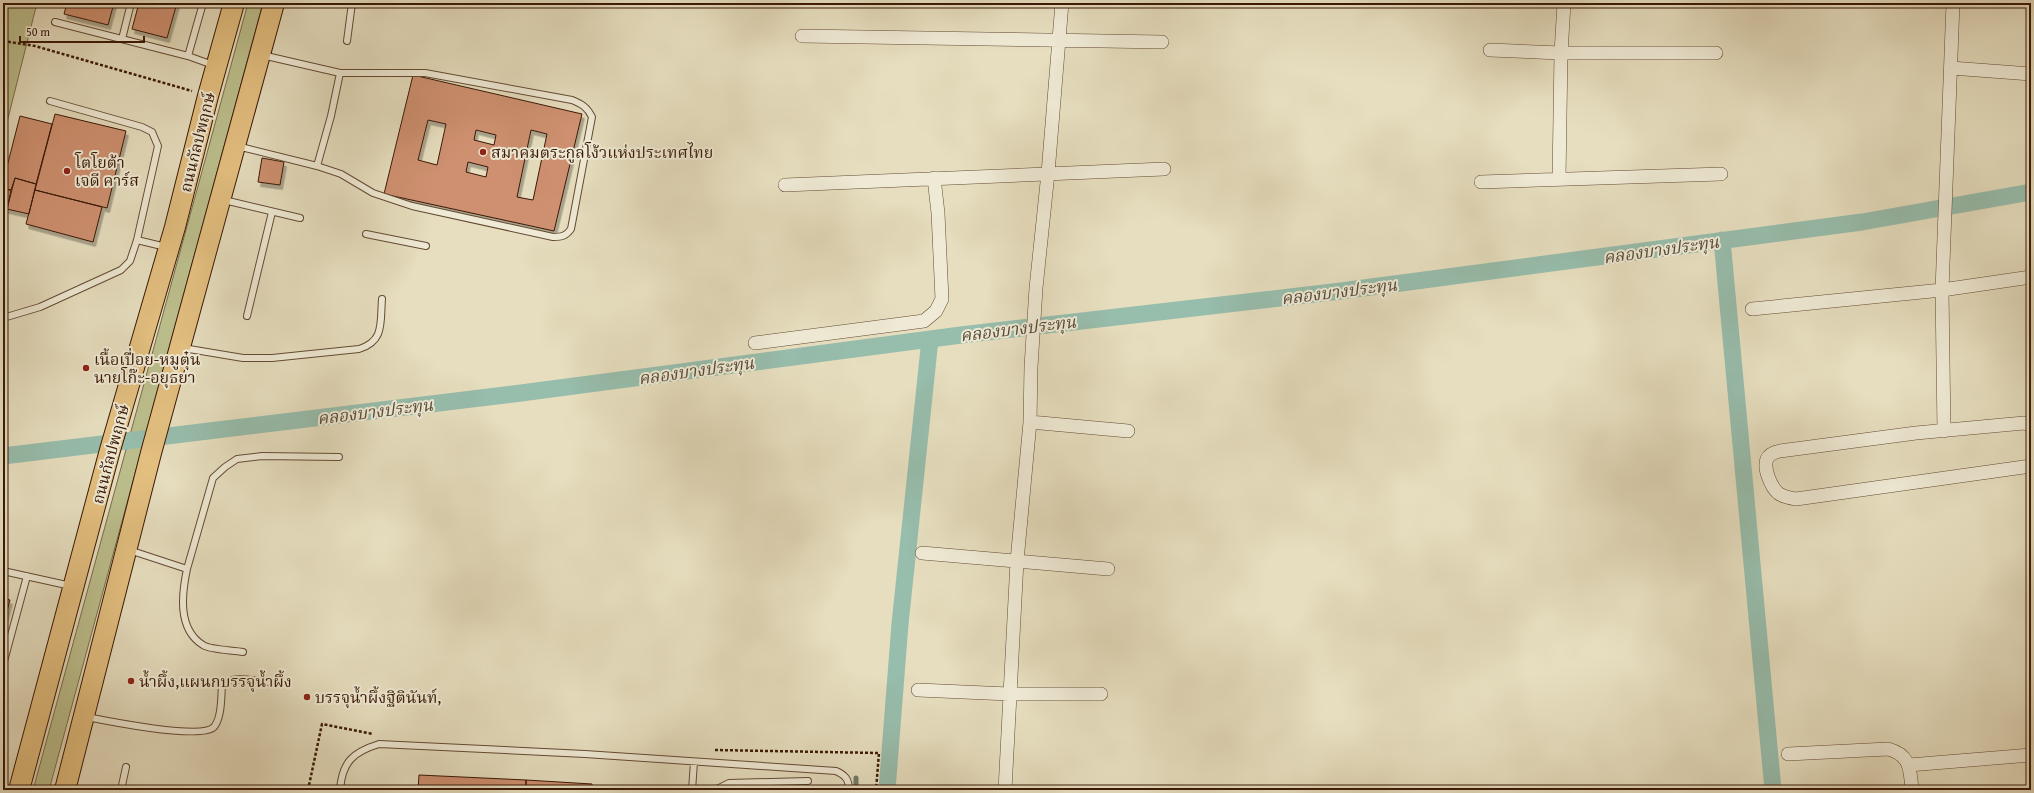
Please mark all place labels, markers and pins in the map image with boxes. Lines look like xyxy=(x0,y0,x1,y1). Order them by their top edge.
place label: สมาคมตระกูลโง้วแห่งประเทศไทย xyxy=(491,140,713,164)
marker: สมาคมตระกูลโง้วแห่งประเทศไทย xyxy=(478,147,488,157)
place label: โตโยต้า เจดี คาร์ส xyxy=(74,150,139,192)
marker: โตโยต้า เจดี คาร์ส xyxy=(62,166,72,176)
place label: เนื้อเปื่อย-หมูตุ๋น นายโก๊ะ-อยุธยา xyxy=(94,347,201,389)
marker: เนื้อเปื่อย-หมูตุ๋น นายโก๊ะ-อยุธยา xyxy=(81,363,91,373)
place label: น้ำผึ้ง,แผนกบรรจุน้ำผึ้ง xyxy=(139,669,292,693)
marker: น้ำผึ้ง,แผนกบรรจุน้ำผึ้ง xyxy=(126,676,136,686)
place label: บรรจุน้ำผึ้งฐิตินันท์, xyxy=(315,685,441,709)
marker: บรรจุน้ำผึ้งฐิตินันท์, xyxy=(302,692,312,702)

